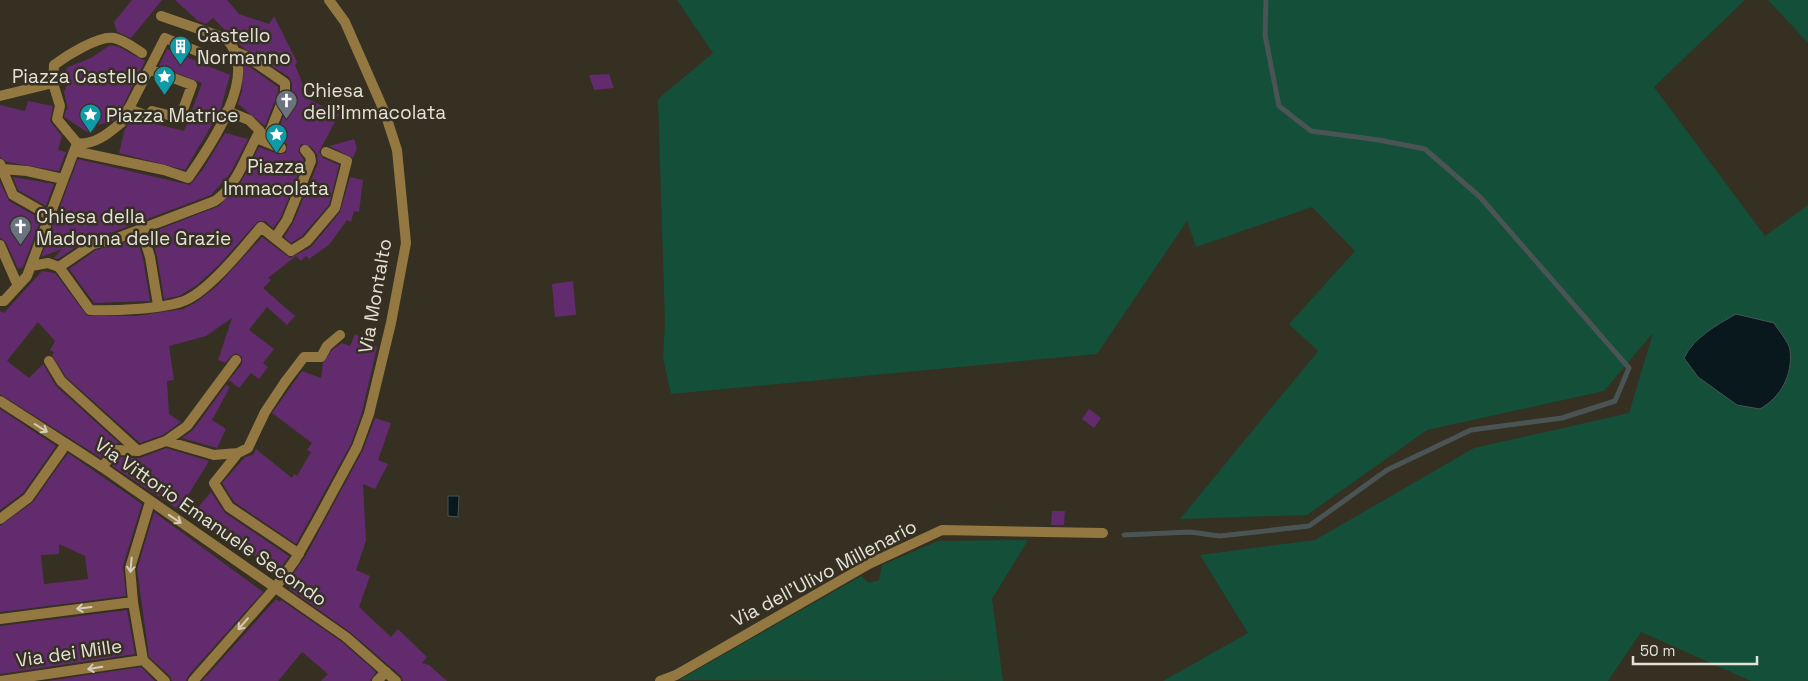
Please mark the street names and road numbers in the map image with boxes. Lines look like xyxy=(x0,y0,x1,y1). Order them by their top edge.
street label: Via Montalto xyxy=(353,237,397,355)
street label: Via Vittorio Emanuele Secondo xyxy=(90,432,332,612)
street label: Via dell'Ulivo Millenario xyxy=(727,514,921,632)
street label: Via dei Mille xyxy=(14,633,124,673)

